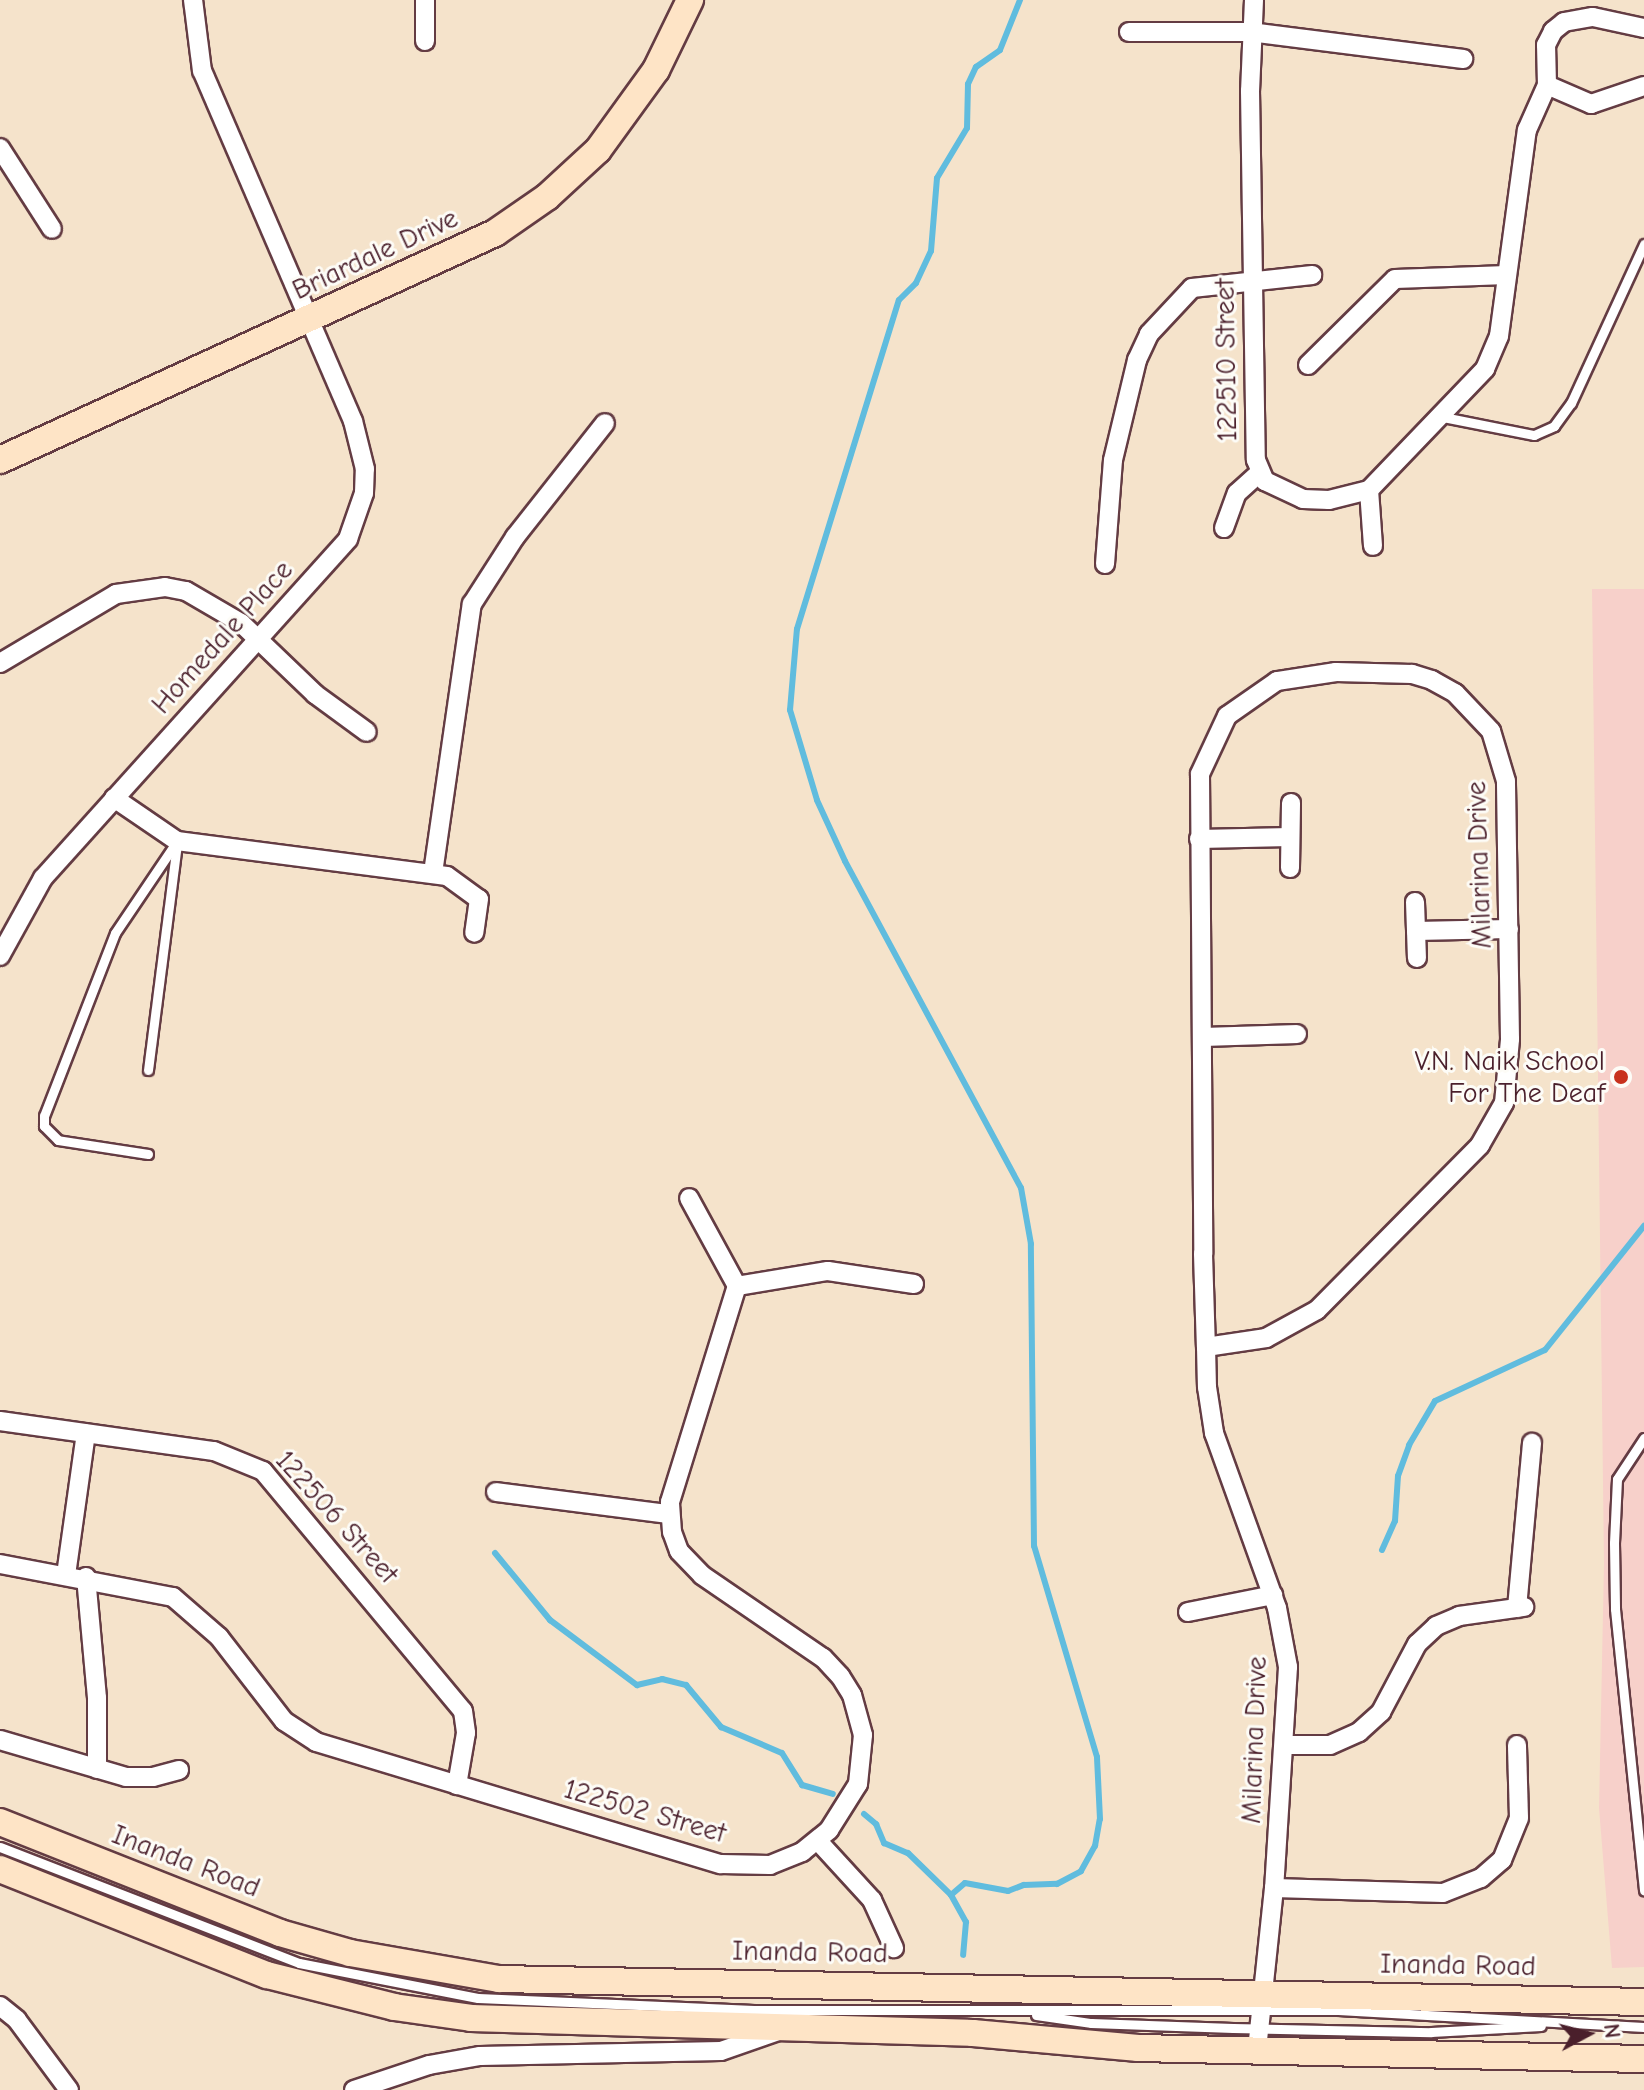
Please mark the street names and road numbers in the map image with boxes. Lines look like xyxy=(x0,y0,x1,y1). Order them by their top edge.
street label: Briardale Drive xyxy=(287,201,463,307)
street label: 122510 Street xyxy=(1208,278,1244,442)
street label: Homedale Place xyxy=(144,553,300,721)
street label: Milarina Drive xyxy=(1459,781,1499,949)
street label: 122506 Street xyxy=(269,1444,405,1590)
street label: Milarina Drive xyxy=(1234,1656,1274,1824)
street label: 122502 Street xyxy=(560,1772,730,1850)
street label: Inanda Road xyxy=(107,1817,265,1905)
street label: Inanda Road xyxy=(732,1934,888,1970)
street label: Inanda Road xyxy=(1380,1947,1536,1983)

